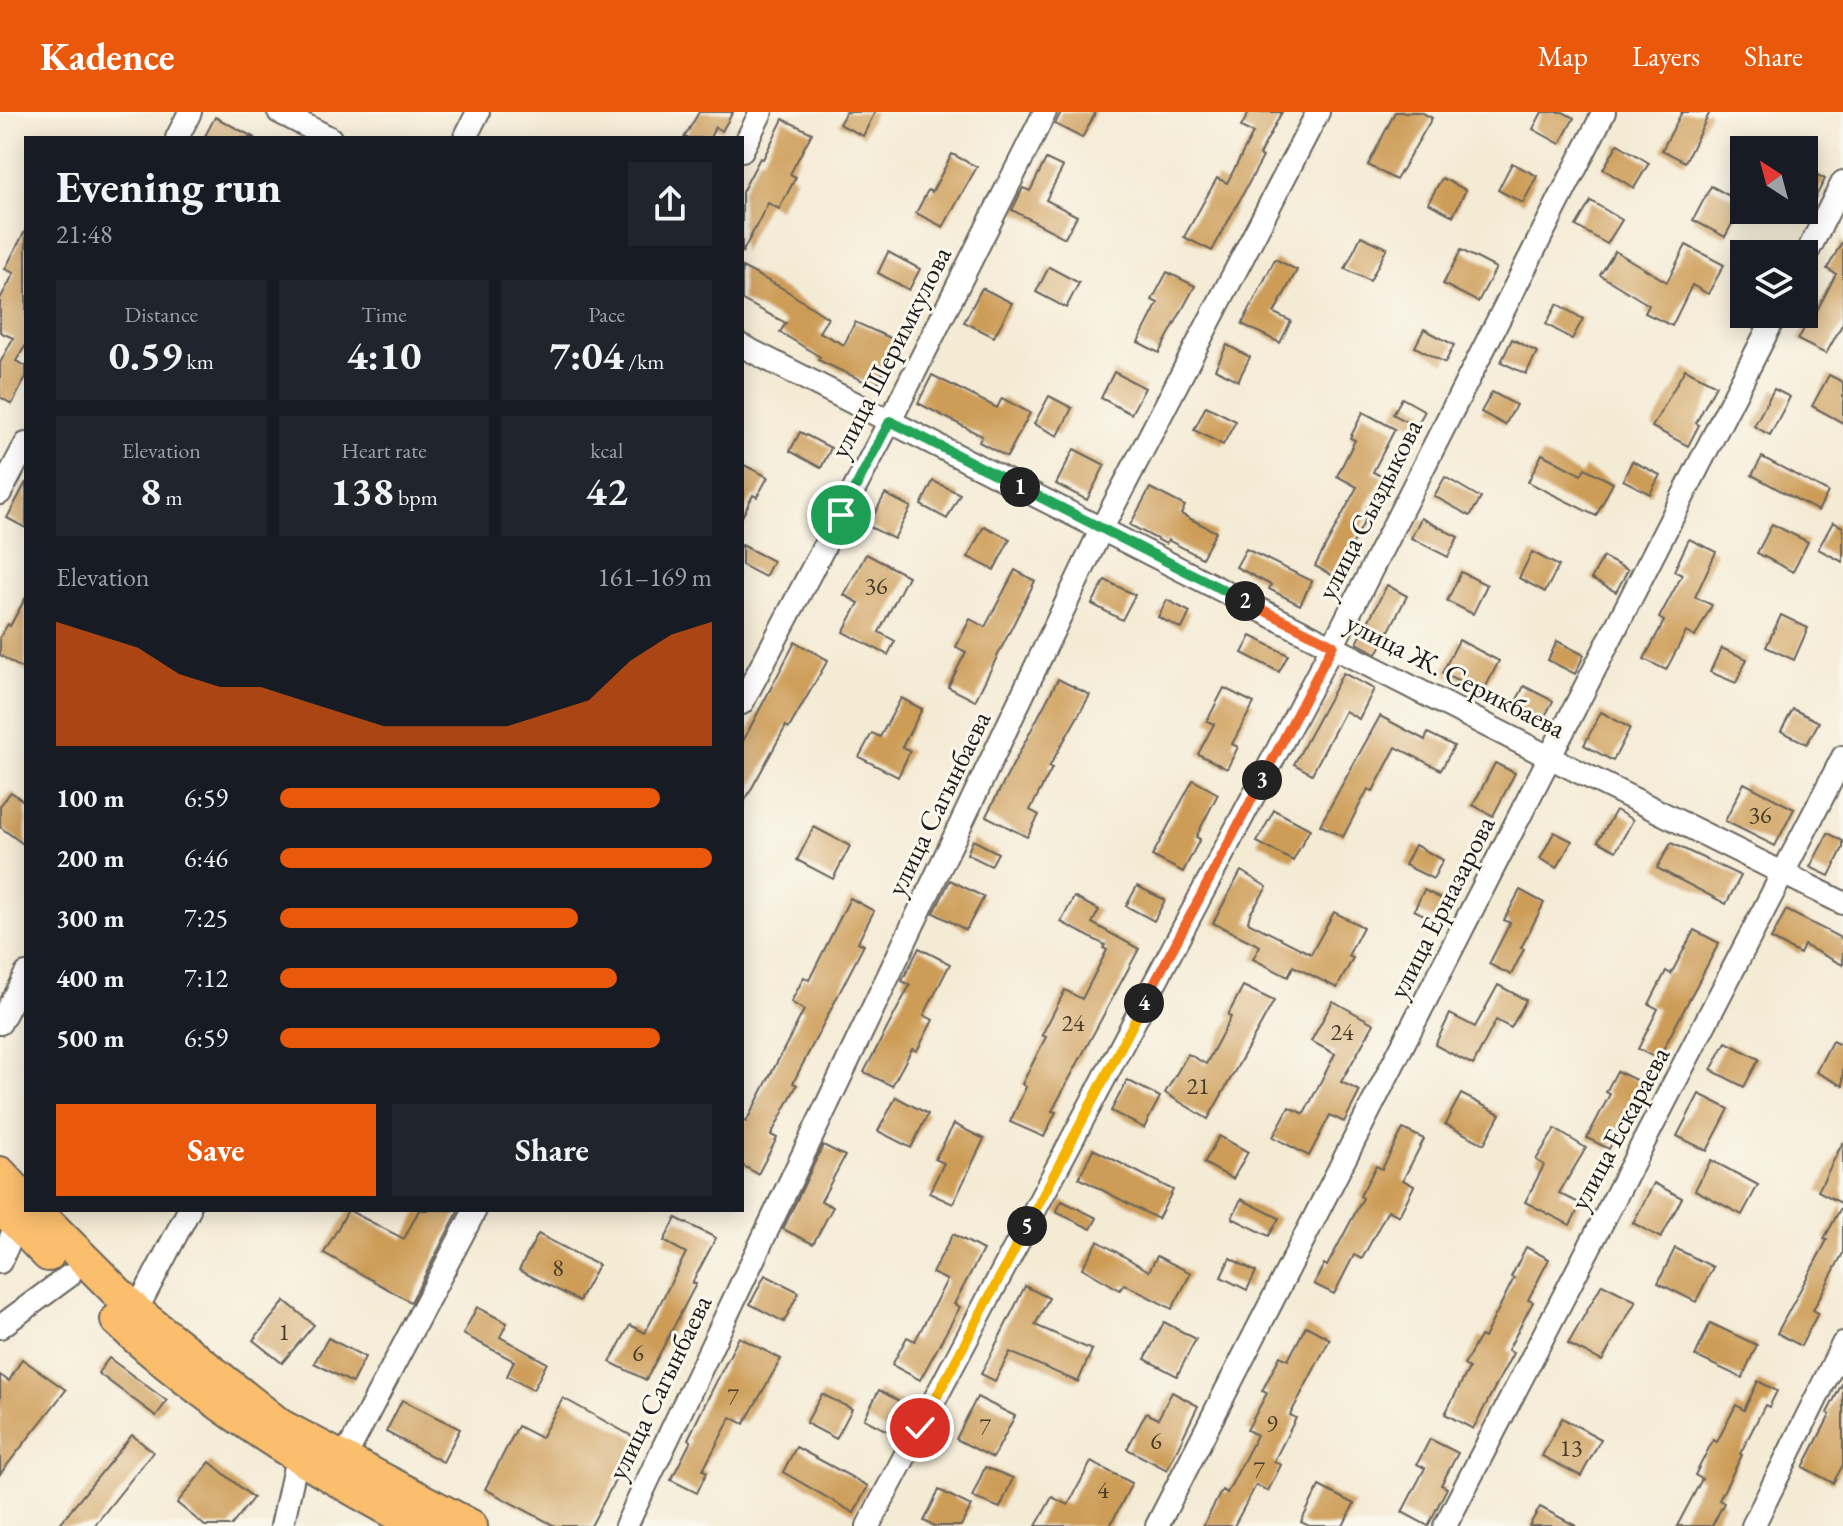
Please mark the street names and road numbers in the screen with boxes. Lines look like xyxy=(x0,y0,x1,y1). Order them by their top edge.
street label: улица Шеримкулова xyxy=(821,239,959,464)
street label: улица Сыздыкова xyxy=(1308,412,1430,605)
street label: улица Ж. Серикбаева xyxy=(1340,604,1573,746)
street label: улица Сагынбаева xyxy=(878,704,999,901)
street label: улица Ерназарова xyxy=(1380,809,1503,1004)
street label: улица Ескараева xyxy=(1561,1039,1678,1216)
street label: улица Сагынбаева xyxy=(599,1288,720,1485)

